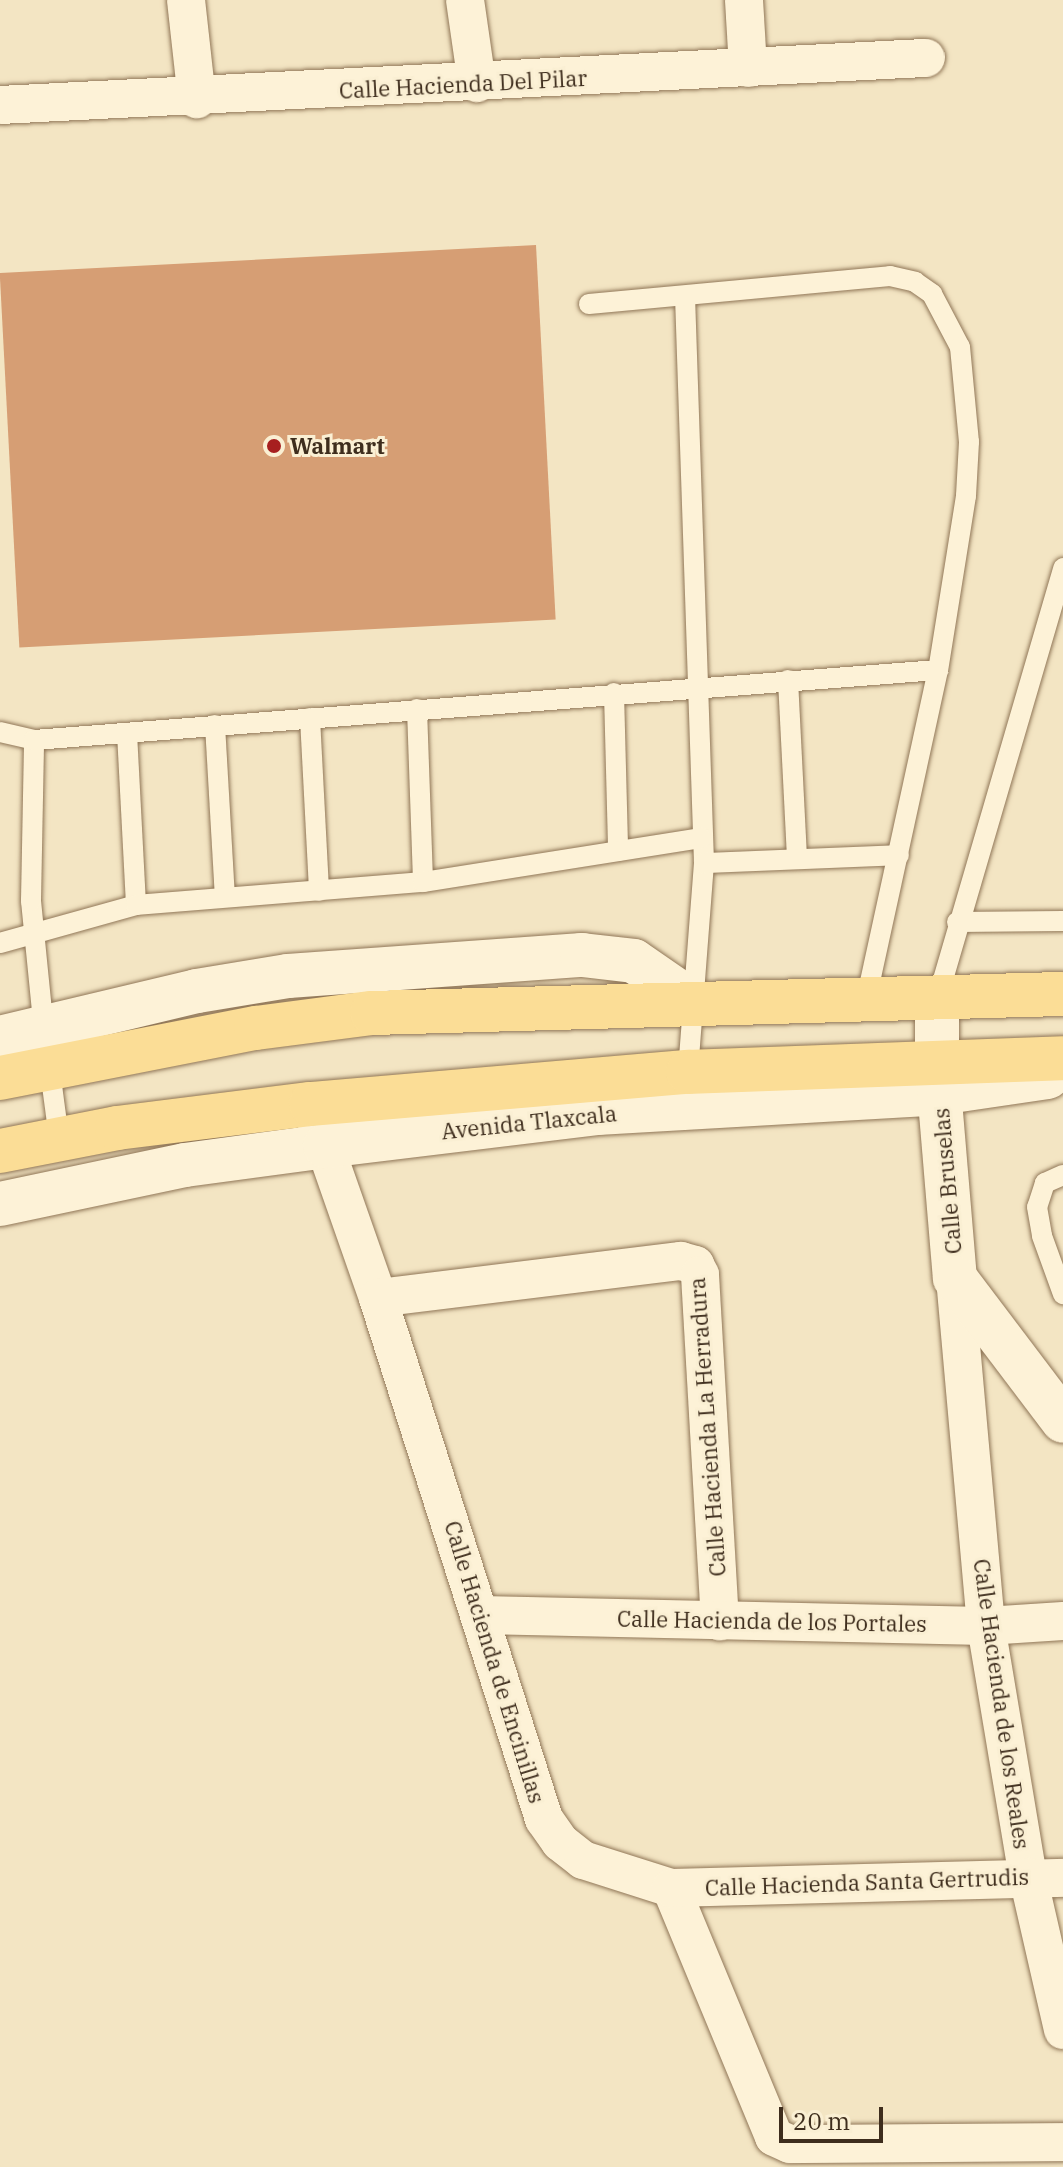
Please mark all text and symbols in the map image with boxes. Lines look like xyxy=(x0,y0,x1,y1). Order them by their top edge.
street label: Calle Hacienda Del Pilar xyxy=(338,64,588,104)
place label: Walmart xyxy=(290,433,385,459)
marker: Walmart xyxy=(265,437,283,455)
street label: Avenida Tlaxcala xyxy=(440,1100,618,1144)
street label: Calle Bruselas xyxy=(927,1107,967,1255)
street label: Calle Hacienda La Herradura xyxy=(683,1277,731,1577)
street label: Calle Hacienda de Encinillas xyxy=(439,1518,551,1806)
street label: Calle Hacienda de los Reales xyxy=(969,1557,1035,1851)
street label: Calle Hacienda de los Portales xyxy=(617,1605,927,1637)
street label: Calle Hacienda Santa Gertrudis xyxy=(705,1863,1029,1901)
scale bar xyxy=(783,2091,887,2141)
text: 20 m xyxy=(793,2105,850,2137)

